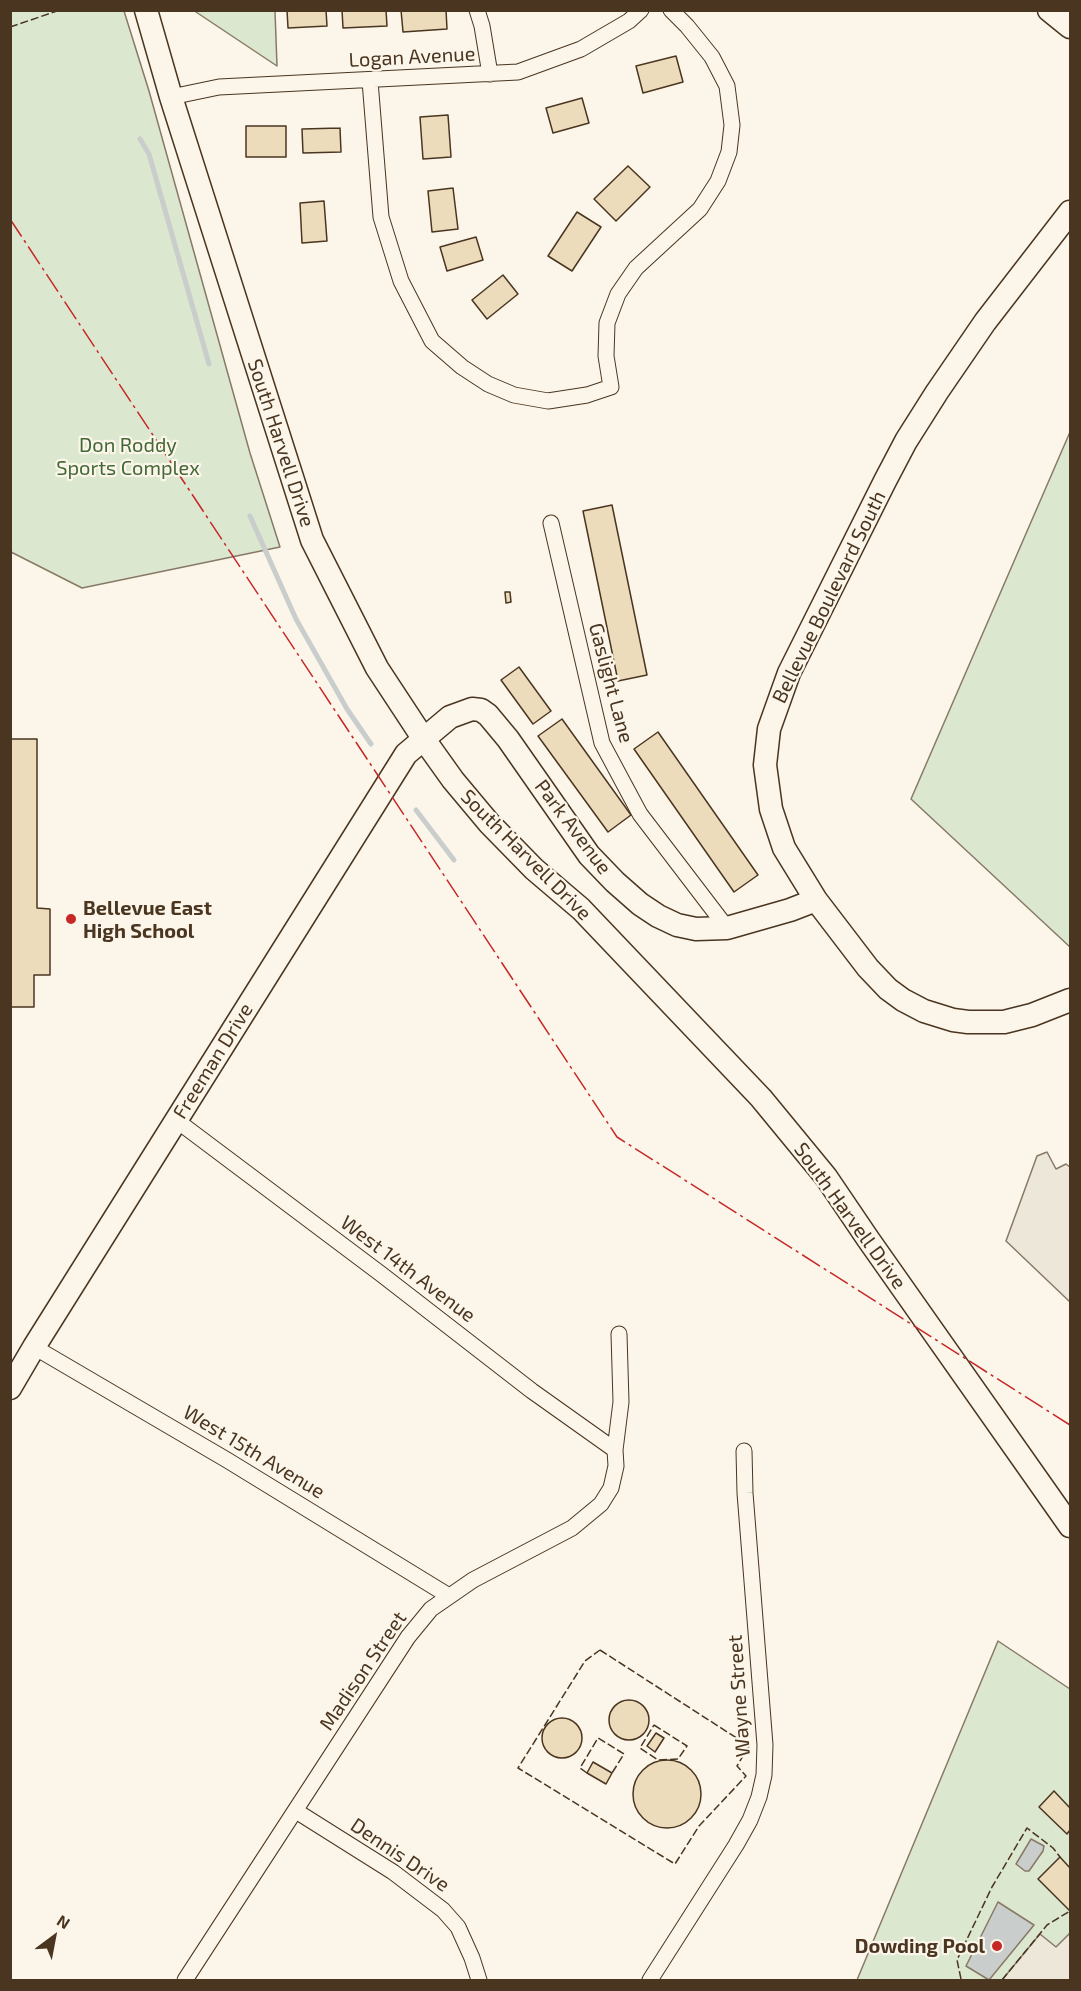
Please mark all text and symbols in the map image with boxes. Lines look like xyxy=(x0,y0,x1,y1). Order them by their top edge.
street label: Logan Avenue xyxy=(348,42,476,72)
street label: South Harvell Drive xyxy=(243,356,319,530)
park label: Don Roddy Sports Complex xyxy=(56,433,200,480)
street label: Bellevue Boulevard South xyxy=(767,487,891,707)
street label: Gaslight Lane xyxy=(583,620,639,746)
street label: Park Avenue xyxy=(530,775,616,879)
street label: South Harvell Drive xyxy=(456,785,596,925)
place label: Bellevue East High School xyxy=(83,896,212,943)
marker: Bellevue East High School xyxy=(64,912,78,926)
street label: Freeman Drive xyxy=(168,999,258,1123)
street label: South Harvell Drive xyxy=(789,1138,911,1294)
street label: West 14th Avenue xyxy=(336,1211,480,1327)
street label: West 15th Avenue xyxy=(179,1400,329,1504)
street label: Madison Street xyxy=(314,1607,412,1735)
street label: Wayne Street xyxy=(723,1634,755,1758)
street label: Dennis Drive xyxy=(346,1813,454,1897)
north arrow xyxy=(24,1907,84,1967)
text: N xyxy=(54,1910,74,1932)
place label: Dowding Pool xyxy=(855,1934,985,1958)
marker: Dowding Pool xyxy=(990,1939,1004,1953)

